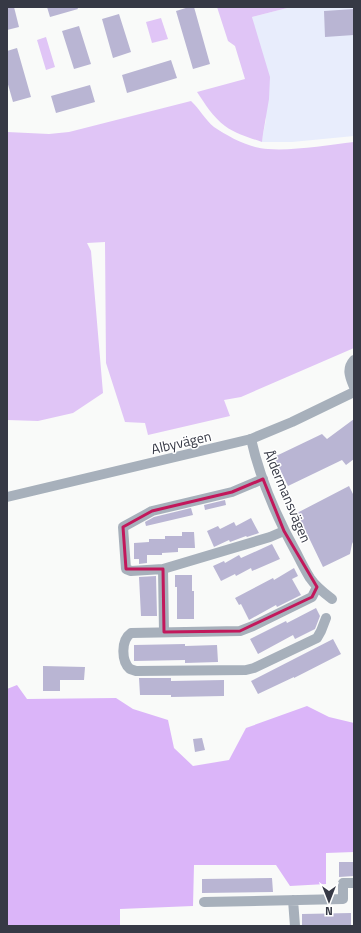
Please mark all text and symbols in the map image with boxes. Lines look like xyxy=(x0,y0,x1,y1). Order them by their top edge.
street label: Albyvägen xyxy=(149,425,213,459)
street label: Åldermansvägen xyxy=(259,446,317,546)
north arrow xyxy=(309,881,349,921)
text: N xyxy=(325,903,333,919)

